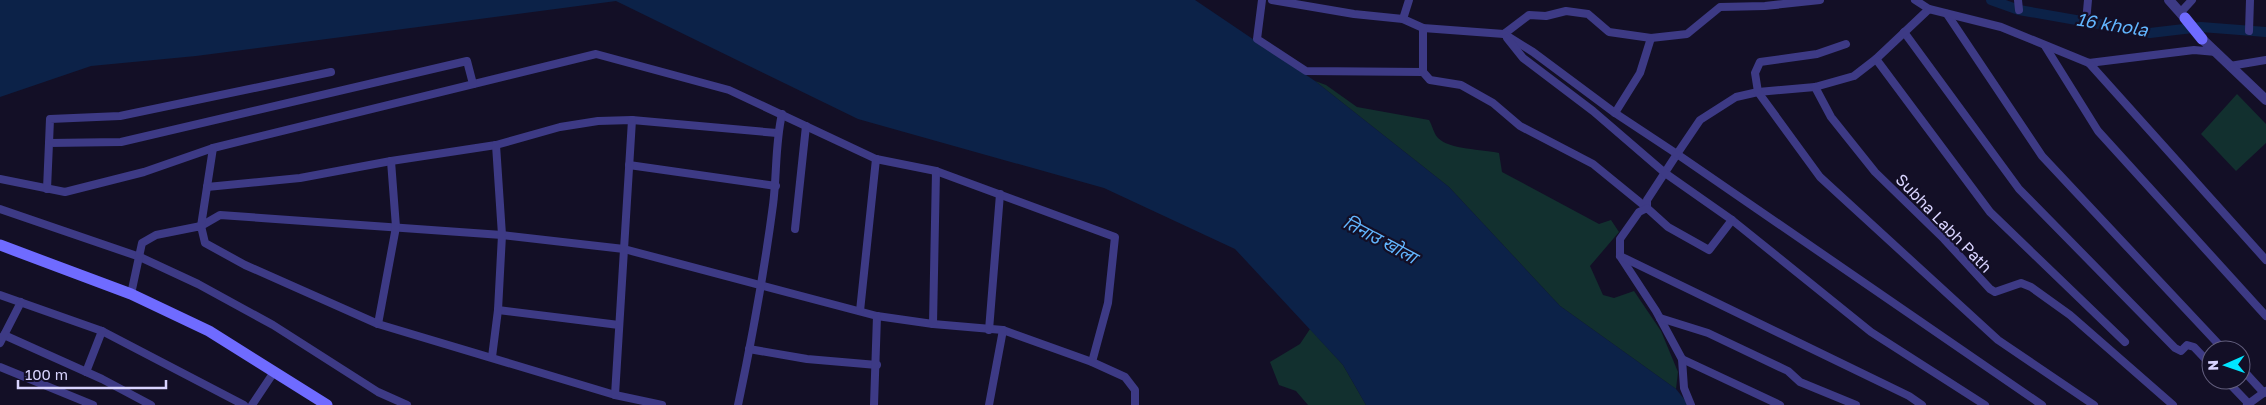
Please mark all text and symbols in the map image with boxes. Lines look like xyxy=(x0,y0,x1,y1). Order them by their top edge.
water label: 16 khola xyxy=(2075,8,2150,41)
street label: Subha Labh Path xyxy=(1892,169,1996,277)
water label: तिनाउ खोला xyxy=(1340,211,1424,269)
north arrow xyxy=(2201,340,2251,390)
scale bar xyxy=(18,358,165,390)
text: N xyxy=(2204,360,2221,371)
text: 100 m xyxy=(25,365,68,383)

